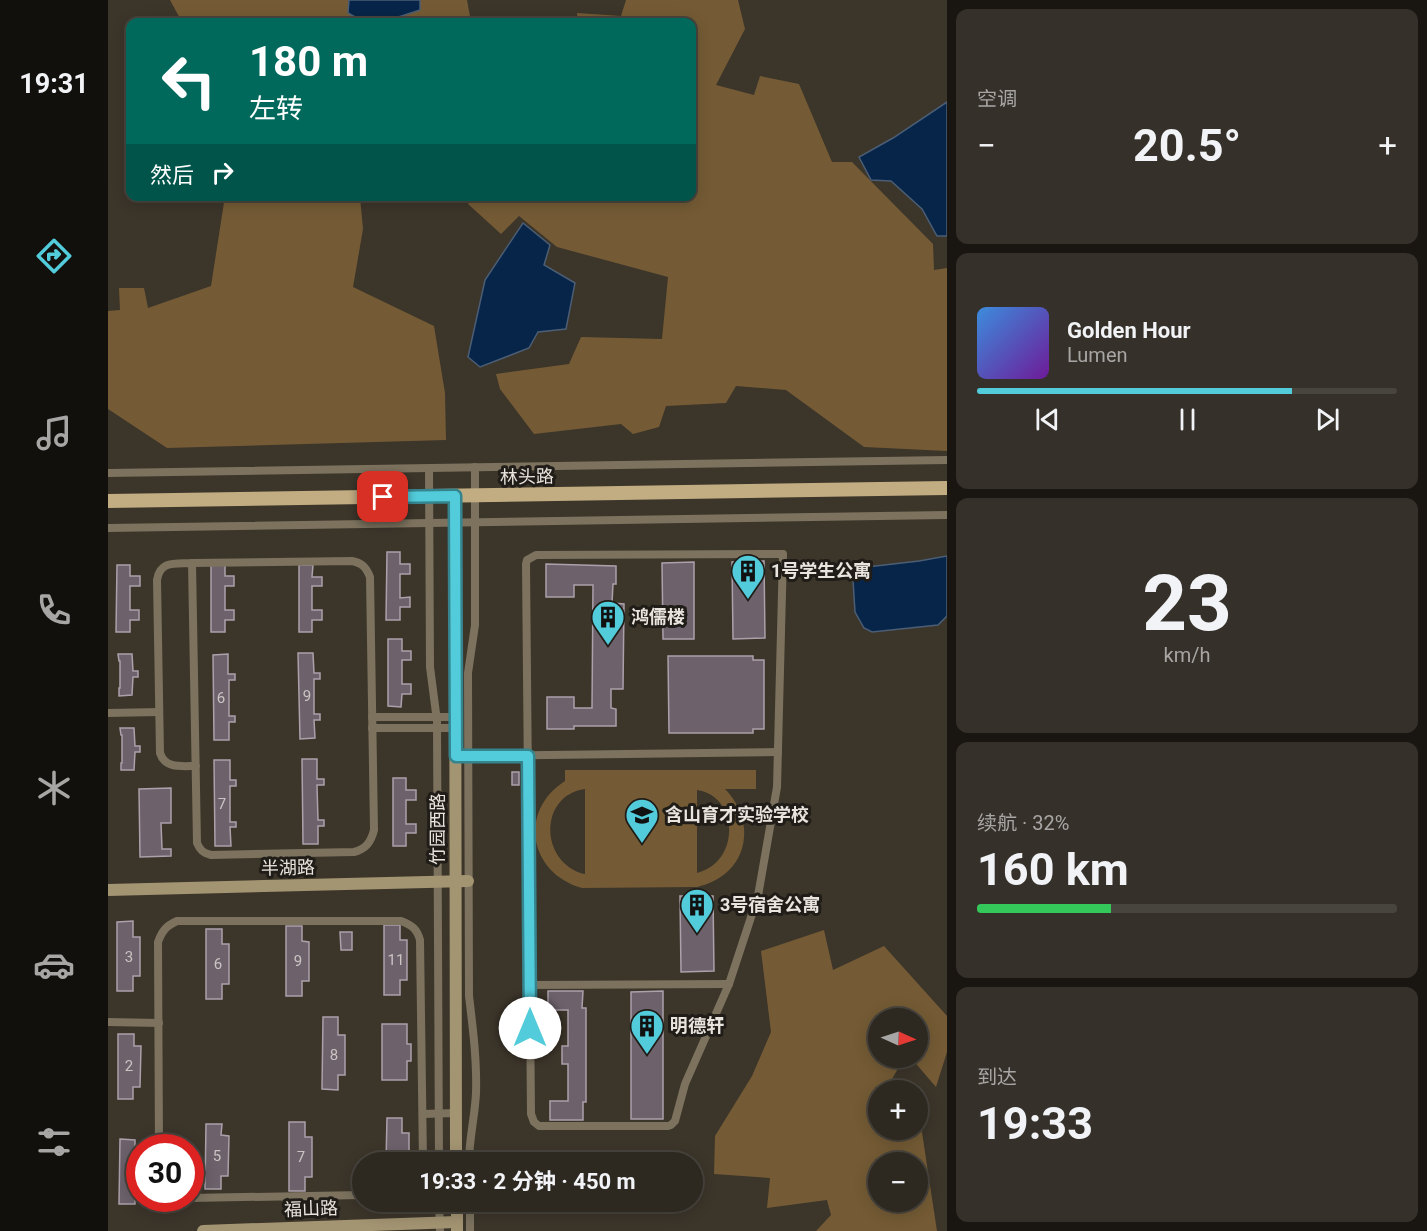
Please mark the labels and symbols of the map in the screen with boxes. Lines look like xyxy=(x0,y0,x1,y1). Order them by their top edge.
street label: 林头路 xyxy=(500,466,554,487)
pin xyxy=(357,471,408,522)
building icon: 1号学生公寓 xyxy=(730,553,766,600)
place label: 1号学生公寓 xyxy=(771,560,871,581)
building icon: 鸿儒楼 xyxy=(590,599,626,646)
place label: 鸿儒楼 xyxy=(631,606,685,627)
house number: 9 xyxy=(303,687,311,705)
house number: 6 xyxy=(217,689,225,707)
street label: 竹园西路 xyxy=(427,793,448,865)
house number: 7 xyxy=(218,795,226,813)
school or university icon: 含山育才实验学校 xyxy=(624,797,660,844)
place label: 含山育才实验学校 xyxy=(665,804,809,825)
street label: 半湖路 xyxy=(261,857,315,878)
building icon: 3号宿舍公寓 xyxy=(679,887,715,934)
place label: 3号宿舍公寓 xyxy=(720,894,820,915)
house number: 3 xyxy=(125,948,133,966)
house number: 11 xyxy=(388,951,404,969)
house number: 9 xyxy=(294,952,302,970)
house number: 6 xyxy=(214,955,222,973)
position arrow xyxy=(498,996,562,1060)
building icon: 明德轩 xyxy=(629,1008,665,1055)
north arrow xyxy=(868,1008,928,1068)
place label: 明德轩 xyxy=(670,1015,724,1036)
house number: 8 xyxy=(330,1046,338,1064)
house number: 2 xyxy=(125,1057,133,1075)
speed limit sign: 30 xyxy=(126,1134,204,1212)
house number: 5 xyxy=(213,1147,221,1165)
house number: 7 xyxy=(297,1148,305,1166)
street label: 福山路 xyxy=(284,1197,338,1220)

